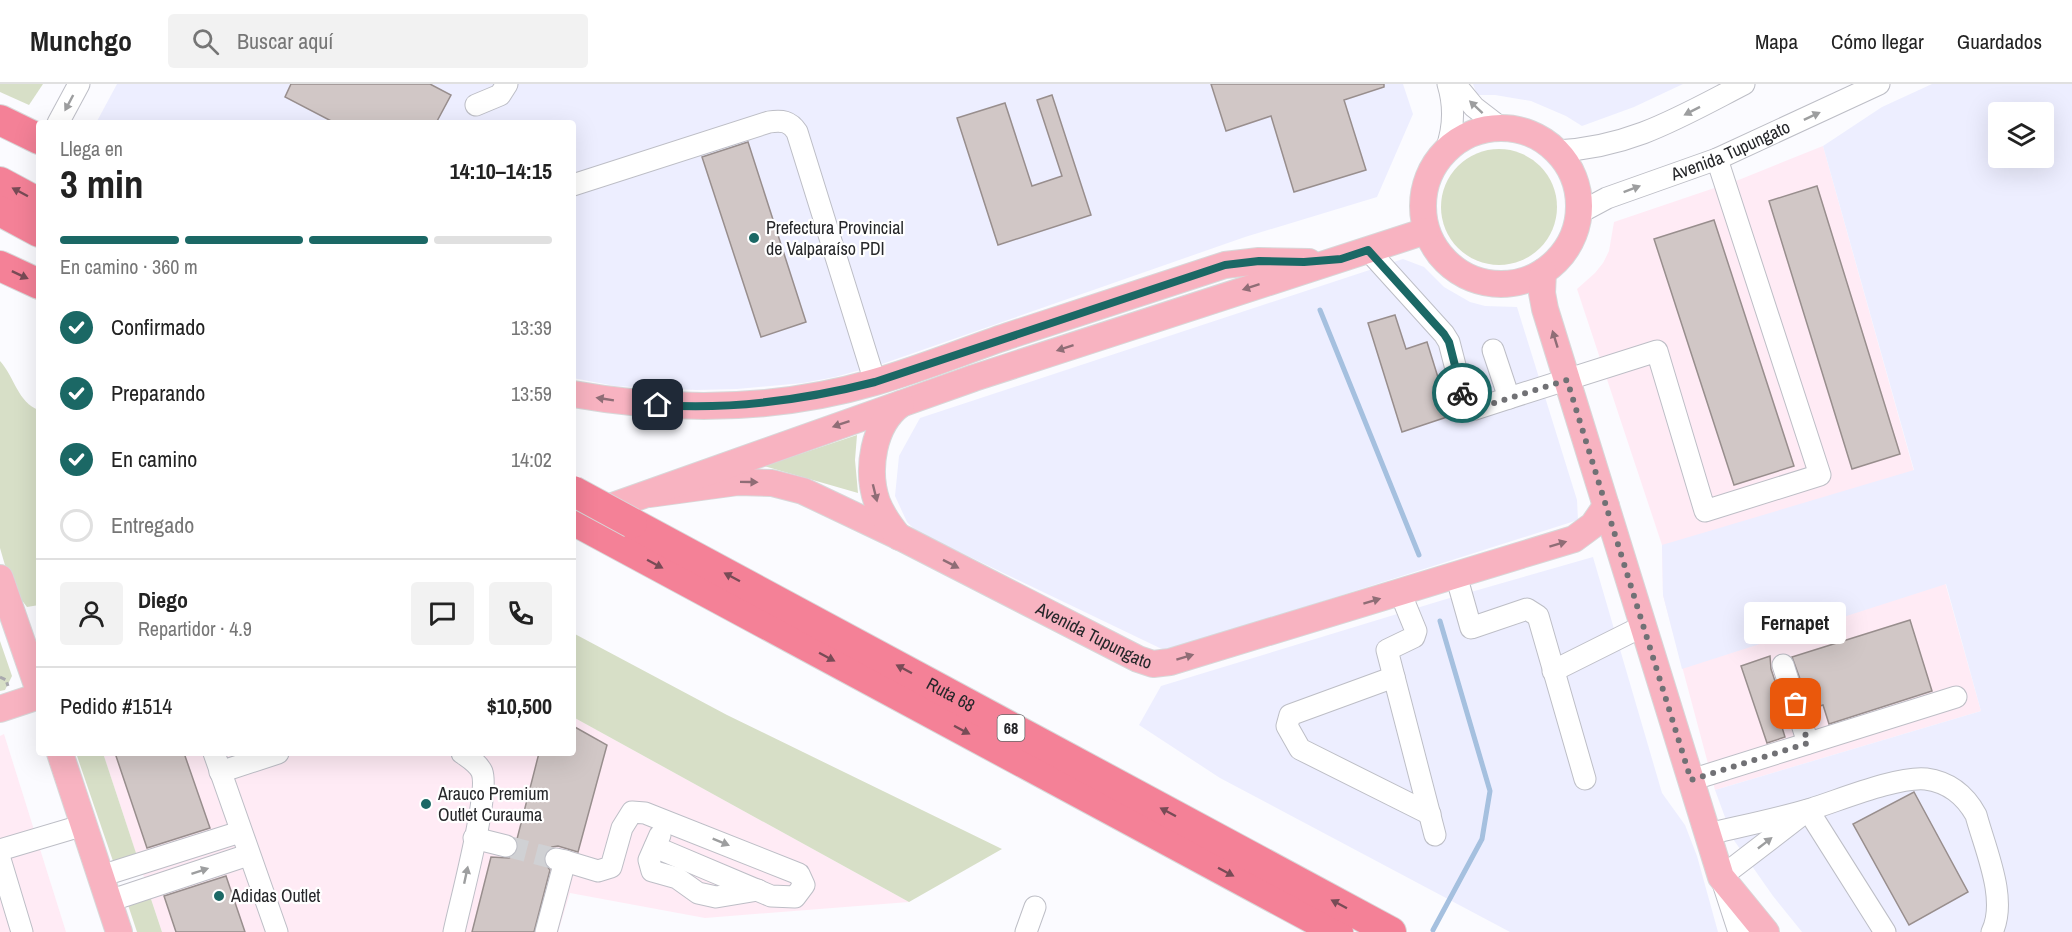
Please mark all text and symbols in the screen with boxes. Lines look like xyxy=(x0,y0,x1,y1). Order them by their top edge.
search box xyxy=(168,14,588,68)
text: Munchgo xyxy=(30,22,132,60)
icon: search xyxy=(189,25,222,58)
text: Buscar aquí xyxy=(237,26,333,56)
text: Mapa xyxy=(1755,27,1798,56)
text: Cómo llegar xyxy=(1831,27,1924,56)
text: Guardados xyxy=(1957,27,2042,56)
one-way arrow xyxy=(64,95,74,112)
one-way arrow xyxy=(1469,101,1484,114)
map controls xyxy=(1988,102,2054,168)
button: layers xyxy=(1988,102,2054,168)
one-way arrow xyxy=(1684,106,1701,116)
one-way arrow xyxy=(1804,111,1821,120)
street label: Avenida Tupungato xyxy=(1666,114,1794,187)
text: Llega en xyxy=(60,135,123,162)
text: 14:10–14:15 xyxy=(450,156,552,186)
text: 3 min xyxy=(60,158,144,210)
one-way arrow xyxy=(1623,183,1641,193)
one-way arrow xyxy=(11,187,28,197)
place label: Prefectura Provincial de Valparaíso PDI xyxy=(766,215,904,261)
marker: Prefectura Provincial de Valparaíso PDI xyxy=(747,231,761,245)
text: En camino · 360 m xyxy=(60,253,198,280)
one-way arrow xyxy=(11,270,28,279)
one-way arrow xyxy=(1242,283,1260,293)
icon: check xyxy=(60,311,93,344)
text: Confirmado xyxy=(111,312,205,342)
text: 13:39 xyxy=(511,314,552,341)
one-way arrow xyxy=(1550,330,1559,348)
one-way arrow xyxy=(1056,344,1074,353)
courier xyxy=(1432,363,1492,423)
icon: check xyxy=(60,377,93,410)
icon: bike xyxy=(1446,377,1479,410)
text: Preparando xyxy=(111,378,205,408)
pin xyxy=(632,379,683,430)
text: 13:59 xyxy=(511,380,552,407)
icon: home xyxy=(641,388,674,421)
one-way arrow xyxy=(595,395,614,404)
one-way arrow xyxy=(832,420,850,430)
icon: check xyxy=(60,443,93,476)
text: En camino xyxy=(111,444,197,474)
text: 14:02 xyxy=(511,446,552,473)
one-way arrow xyxy=(740,477,759,487)
one-way arrow xyxy=(871,484,881,502)
text: Entregado xyxy=(111,510,194,540)
one-way arrow xyxy=(1549,539,1567,548)
one-way arrow xyxy=(647,559,664,569)
one-way arrow xyxy=(943,560,960,569)
one-way arrow xyxy=(723,572,740,582)
button: person xyxy=(60,582,123,645)
button: chat xyxy=(411,582,474,645)
button: phone xyxy=(489,582,552,645)
text: Diego xyxy=(138,585,188,615)
street label: Avenida Tupungato xyxy=(1031,595,1155,675)
one-way arrow xyxy=(1363,595,1381,605)
callout: Fernapet xyxy=(1745,602,1847,644)
text: Fernapet xyxy=(1761,609,1829,636)
text: Repartidor · 4.9 xyxy=(138,615,252,642)
one-way arrow xyxy=(818,652,835,662)
one-way arrow xyxy=(1176,652,1194,661)
one-way arrow xyxy=(895,664,912,674)
street label: Ruta 68 xyxy=(922,671,980,718)
pin xyxy=(1770,678,1821,729)
icon: bag xyxy=(1779,687,1812,720)
text: Pedido #1514 xyxy=(60,691,172,721)
text: $10,500 xyxy=(487,691,552,721)
road number: 68 xyxy=(998,715,1024,741)
one-way arrow xyxy=(953,725,970,735)
place label: Arauco Premium Outlet Curauma xyxy=(437,781,549,827)
marker: Arauco Premium Outlet Curauma xyxy=(419,797,433,811)
one-way arrow xyxy=(1159,807,1176,817)
one-way arrow xyxy=(712,837,730,847)
one-way arrow xyxy=(1757,838,1772,850)
one-way arrow xyxy=(462,865,471,884)
one-way arrow xyxy=(191,866,209,875)
one-way arrow xyxy=(1218,867,1235,877)
place label: Adidas Outlet xyxy=(230,883,320,908)
marker: Adidas Outlet xyxy=(212,889,226,903)
one-way arrow xyxy=(1331,899,1348,909)

